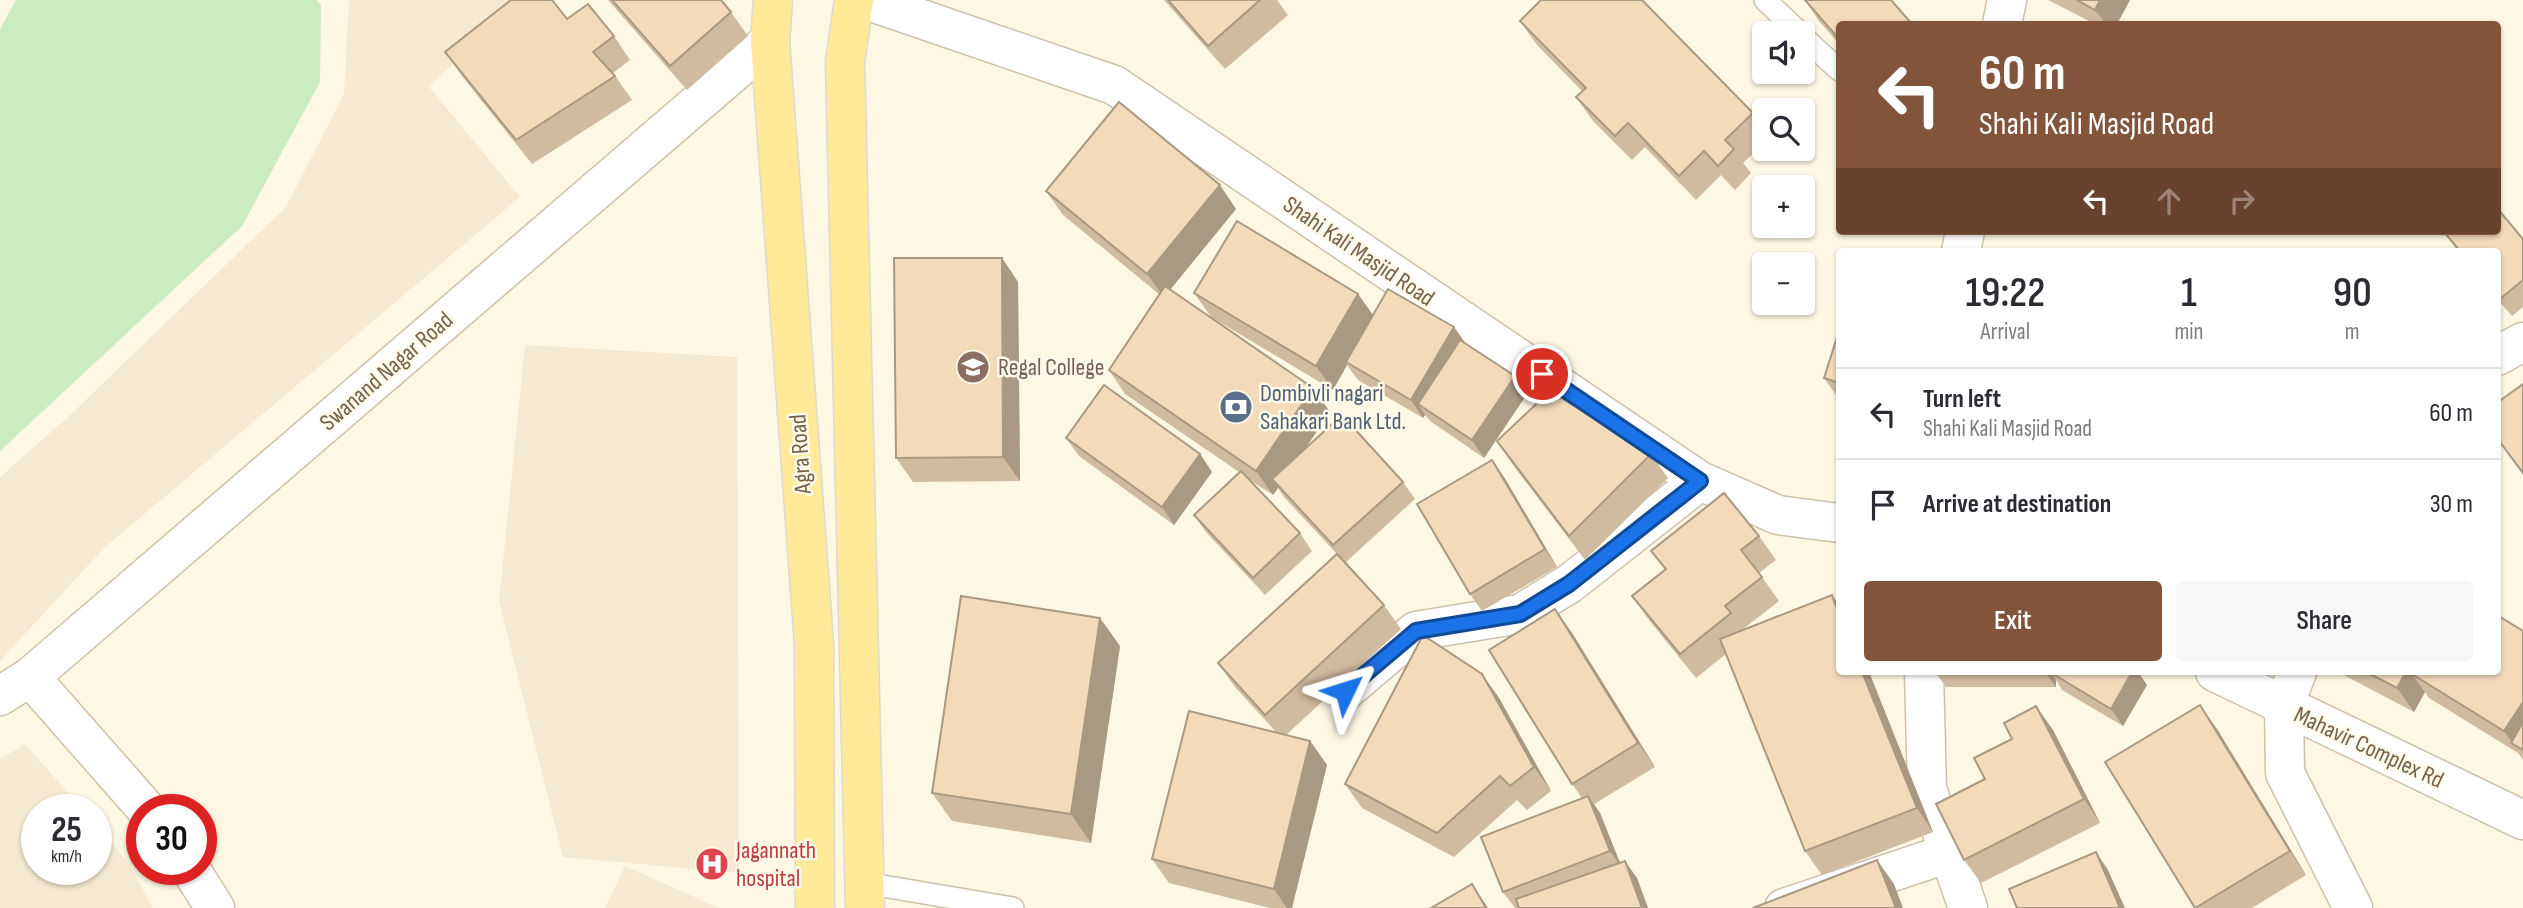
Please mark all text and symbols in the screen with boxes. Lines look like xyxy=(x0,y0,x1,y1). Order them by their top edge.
map controls xyxy=(1752,21,1815,315)
button: sound xyxy=(1752,21,1815,84)
text: 60 m xyxy=(1979,45,2066,104)
icon: left xyxy=(1864,49,1955,140)
button: search xyxy=(1752,98,1815,161)
text: Shahi Kali Masjid Road xyxy=(1979,105,2214,144)
button: + xyxy=(1752,175,1815,238)
icon: left xyxy=(2077,182,2115,220)
icon: ahead xyxy=(2150,182,2188,220)
icon: right xyxy=(2223,182,2261,220)
street label: Shahi Kali Masjid Road xyxy=(1278,190,1440,313)
button: − xyxy=(1752,252,1815,315)
text: 19:22 xyxy=(1965,268,2045,319)
text: 1 xyxy=(2181,268,2197,319)
text: 90 xyxy=(2333,268,2372,319)
street label: Swanand Nagar Road xyxy=(314,306,459,437)
text: Arrival xyxy=(1981,318,2030,346)
text: min xyxy=(2175,318,2203,346)
text: m xyxy=(2345,318,2360,346)
pin xyxy=(1512,344,1572,404)
school or university icon: Regal College xyxy=(954,348,992,386)
place label: Regal College xyxy=(998,353,1104,382)
icon: arrive xyxy=(1523,355,1561,393)
place label: Dombivli nagari Sahakari Bank Ltd. xyxy=(1260,379,1406,436)
text: Turn left xyxy=(1923,384,2001,415)
bank icon: Dombivli nagari Sahakari Bank Ltd. xyxy=(1217,388,1255,426)
icon: left xyxy=(1864,395,1902,433)
text: 60 m xyxy=(2429,398,2473,429)
street label: Agra Road xyxy=(783,413,818,496)
text: Shahi Kali Masjid Road xyxy=(1923,415,2092,443)
icon: arrive xyxy=(1864,486,1902,524)
text: Arrive at destination xyxy=(1923,489,2111,520)
text: 30 m xyxy=(2430,489,2473,520)
button: Exit xyxy=(1864,581,2162,661)
button: Share xyxy=(2176,581,2473,661)
position arrow xyxy=(1308,654,1382,728)
street label: Mahavir Complex Rd xyxy=(2289,700,2448,795)
speed limit sign: 30 xyxy=(126,794,217,885)
text: 25 xyxy=(51,809,82,852)
place label: Jagannath hospital xyxy=(735,836,816,893)
hospital icon: Jagannath hospital xyxy=(693,845,731,883)
text: km/h xyxy=(51,846,82,867)

